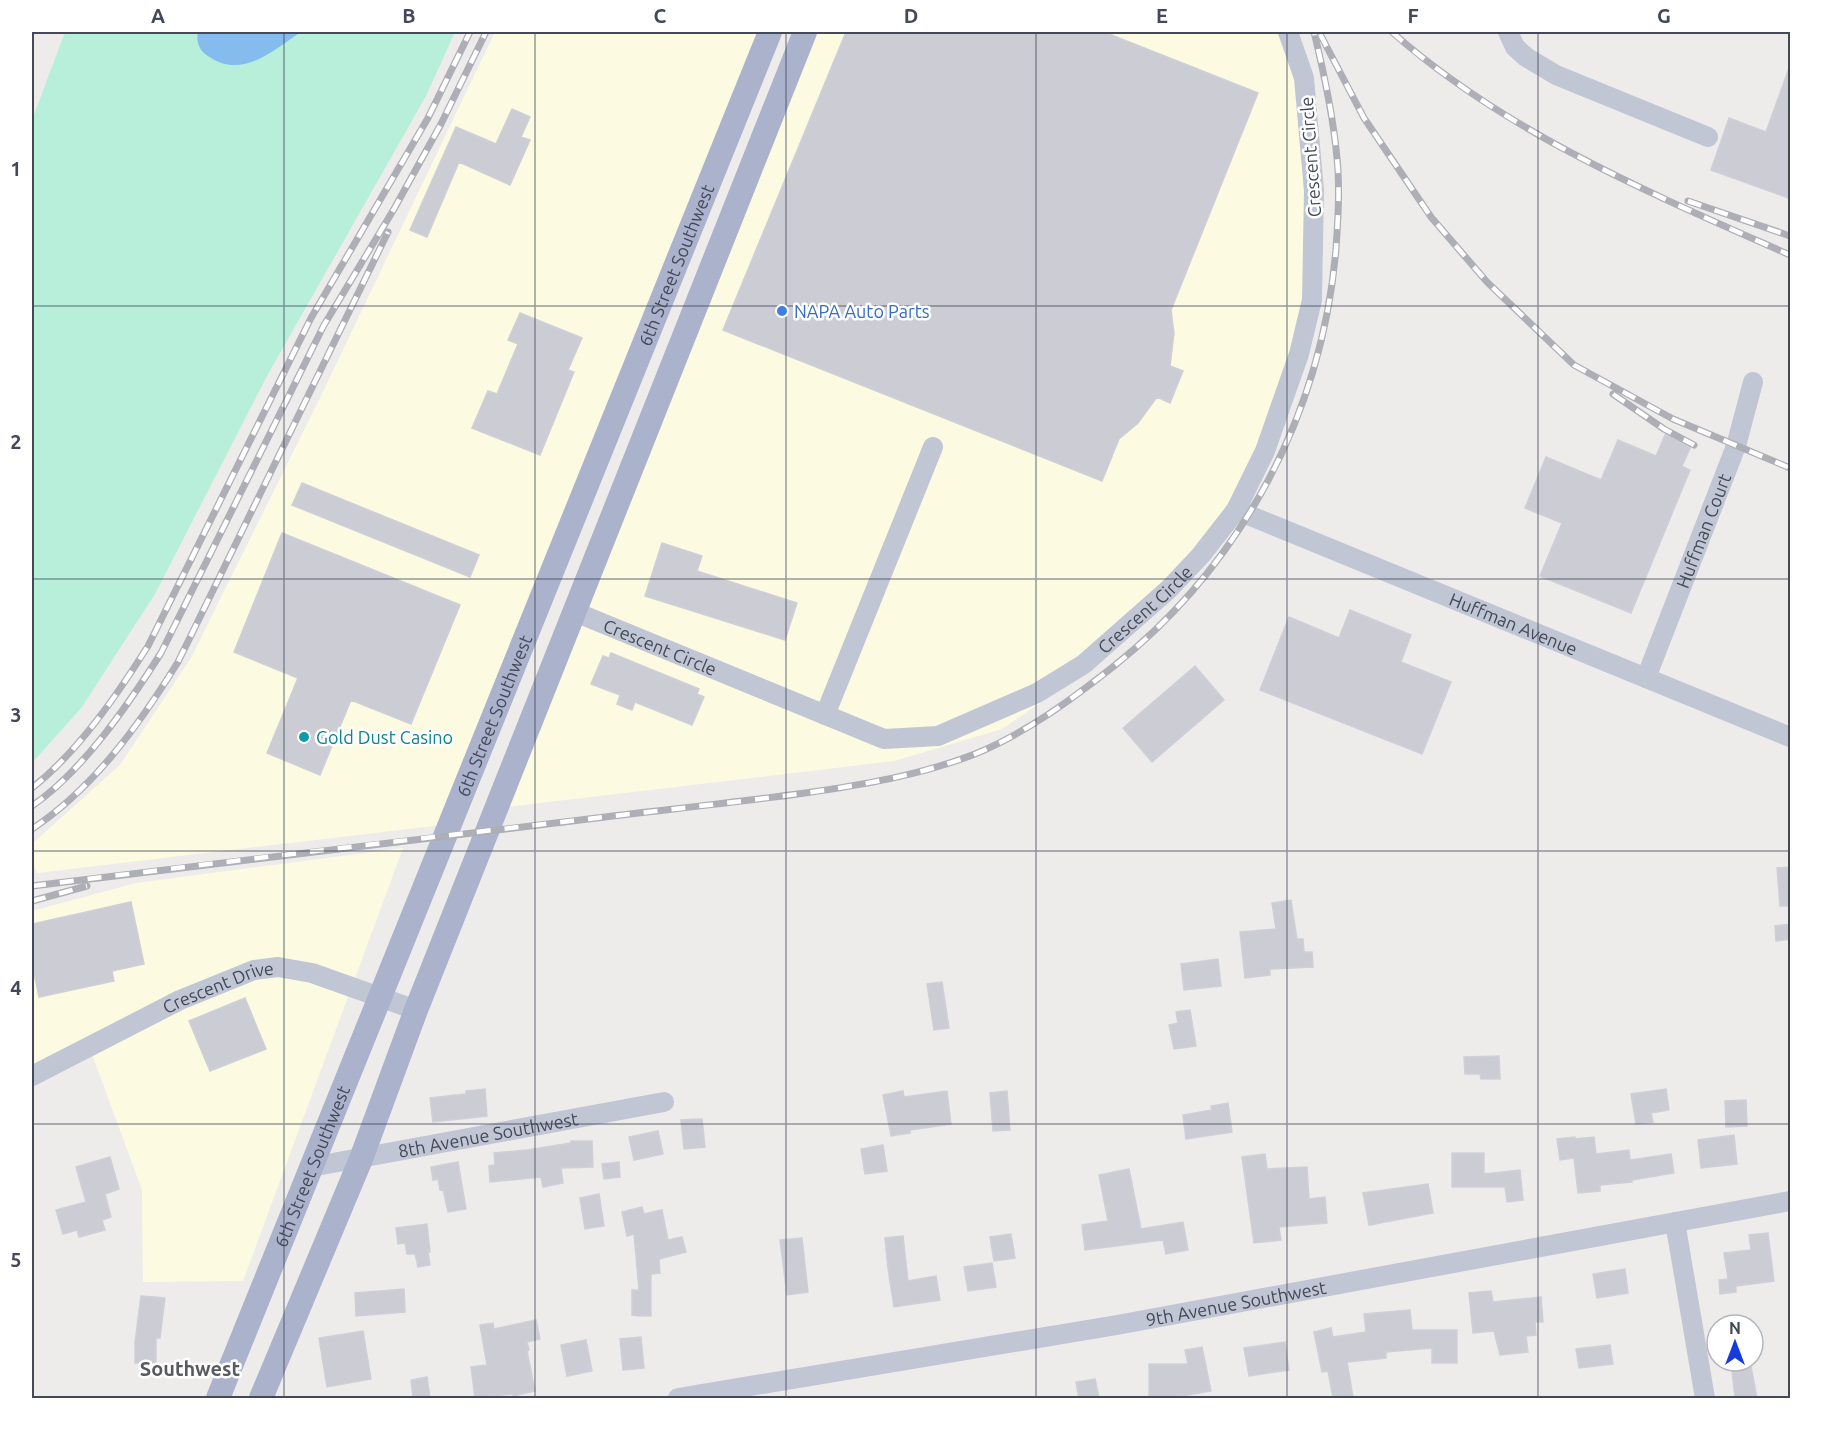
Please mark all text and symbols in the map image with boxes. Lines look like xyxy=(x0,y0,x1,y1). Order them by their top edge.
text: A xyxy=(151,4,165,27)
text: B xyxy=(402,4,416,27)
text: C xyxy=(654,4,667,27)
text: D xyxy=(904,4,918,27)
text: E xyxy=(1156,4,1168,27)
text: F xyxy=(1407,4,1419,27)
text: G xyxy=(1657,4,1671,27)
street label: Crescent Circle xyxy=(1296,96,1324,218)
text: 1 xyxy=(10,157,22,180)
street label: 6th Street Southwest xyxy=(634,181,717,349)
place label: NAPA Auto Parts xyxy=(794,301,930,321)
marker: NAPA Auto Parts xyxy=(775,304,789,318)
text: 2 xyxy=(10,430,22,453)
street label: Huffman Court xyxy=(1672,470,1734,591)
street label: Crescent Circle xyxy=(1093,561,1196,657)
street label: Huffman Avenue xyxy=(1447,589,1581,659)
street label: Crescent Circle xyxy=(601,615,720,679)
street label: 6th Street Southwest xyxy=(452,632,535,799)
text: 3 xyxy=(10,703,22,726)
place label: Gold Dust Casino xyxy=(316,727,453,747)
marker: Gold Dust Casino xyxy=(297,730,311,744)
street label: Crescent Drive xyxy=(159,958,275,1017)
text: 4 xyxy=(10,976,22,999)
street label: 6th Street Southwest xyxy=(270,1083,353,1250)
street label: 8th Avenue Southwest xyxy=(396,1108,580,1161)
text: 5 xyxy=(10,1248,22,1271)
street label: 9th Avenue Southwest xyxy=(1144,1277,1328,1329)
north arrow xyxy=(1705,1313,1765,1373)
text: N xyxy=(1729,1319,1741,1337)
district label: Southwest xyxy=(140,1357,241,1380)

